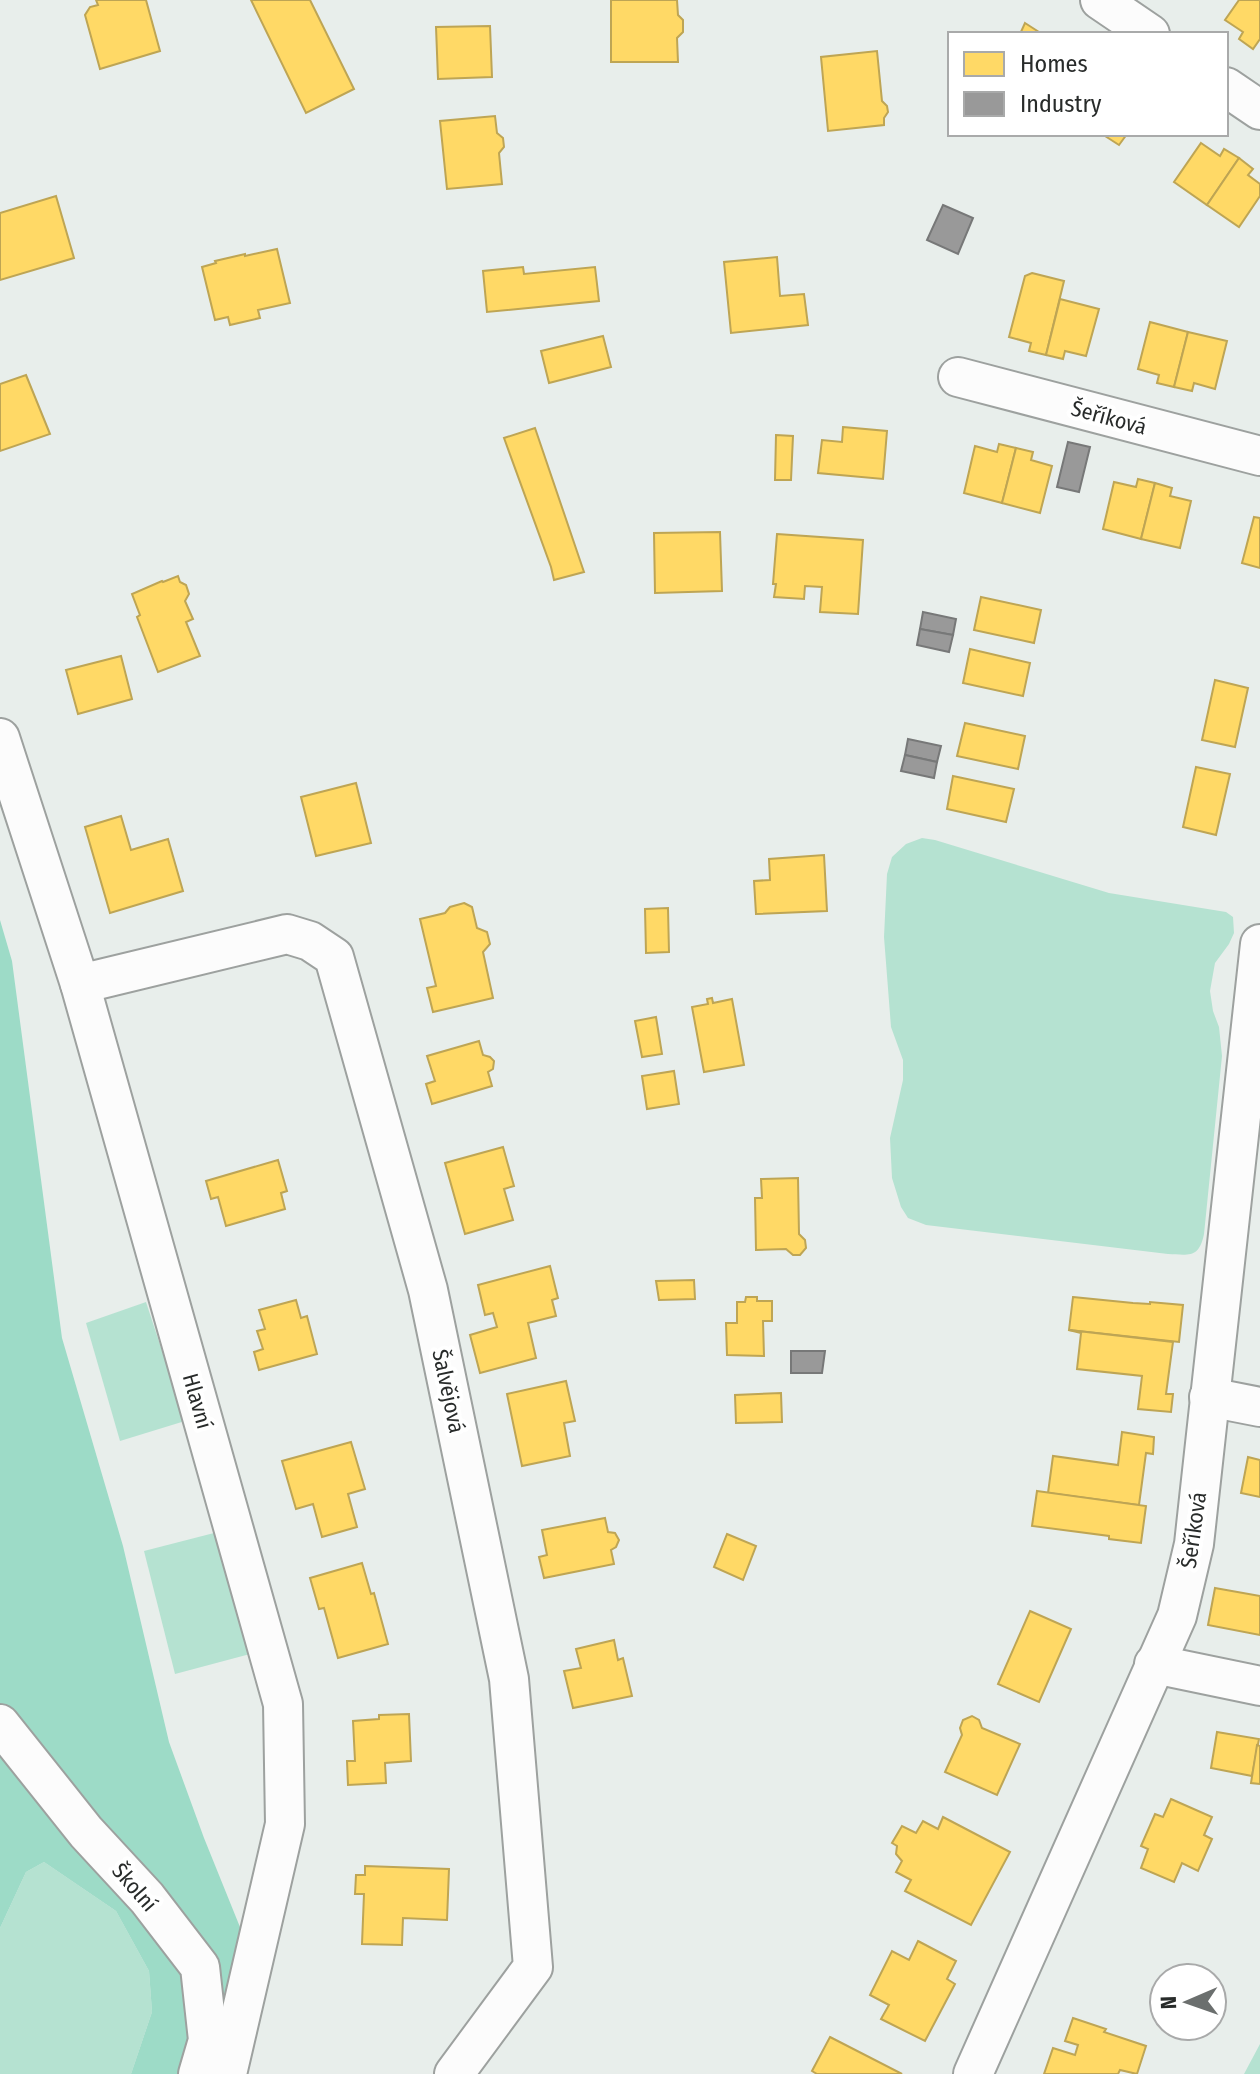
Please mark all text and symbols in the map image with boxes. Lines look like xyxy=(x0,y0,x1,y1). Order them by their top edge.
legend xyxy=(948,32,1228,136)
text: Homes xyxy=(1020,50,1088,78)
text: Industry xyxy=(1020,90,1102,118)
street label: Šeříková xyxy=(1068,394,1150,440)
street label: Šalvějová xyxy=(426,1347,471,1435)
street label: Hlavní xyxy=(177,1370,218,1432)
street label: Šeříková xyxy=(1175,1490,1212,1570)
street label: Školní xyxy=(106,1858,163,1917)
north arrow xyxy=(1148,1962,1228,2042)
text: N xyxy=(1155,1996,1182,2010)

